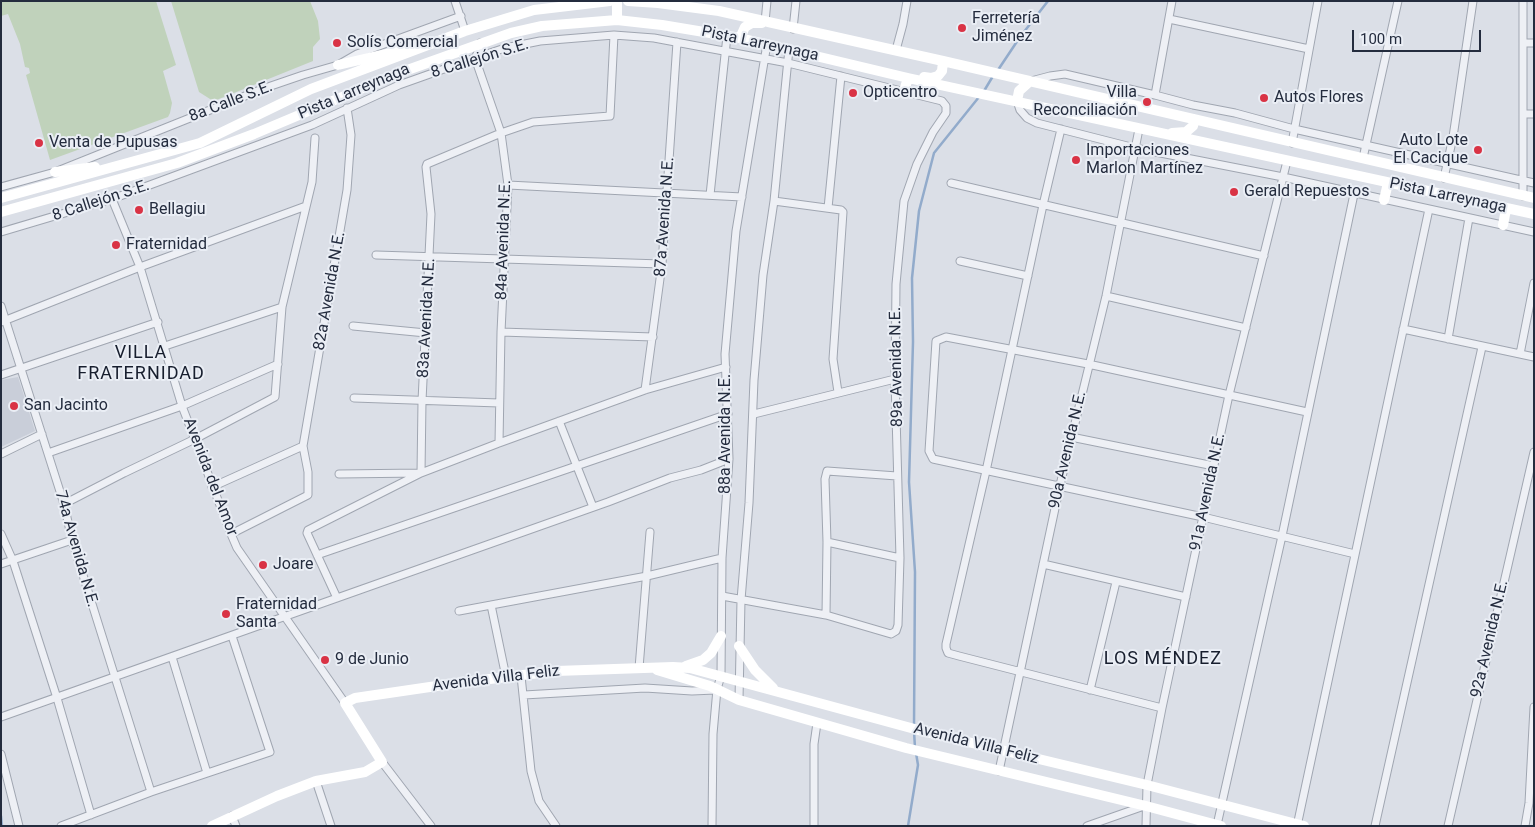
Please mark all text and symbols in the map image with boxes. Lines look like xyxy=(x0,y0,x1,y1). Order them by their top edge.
place label: Ferretería Jiménez xyxy=(972,9,1040,47)
scale bar xyxy=(1355,20,1484,52)
street label: Pista Larreynaga xyxy=(700,22,820,66)
marker: Ferretería Jiménez xyxy=(956,22,968,34)
text: 100 m xyxy=(1360,30,1402,48)
place label: Solís Comercial xyxy=(347,33,458,53)
street label: 8 Callejón S.E. xyxy=(429,35,531,83)
marker: Solís Comercial xyxy=(331,37,343,49)
street label: Pista Larreynaga xyxy=(295,60,413,124)
street label: 8a Calle S.E. xyxy=(186,77,276,127)
place label: Opticentro xyxy=(863,83,937,103)
place label: Villa Reconciliación xyxy=(1033,83,1137,121)
marker: Opticentro xyxy=(847,87,859,99)
place label: Autos Flores xyxy=(1274,88,1363,108)
marker: Autos Flores xyxy=(1258,92,1270,104)
marker: Villa Reconciliación xyxy=(1141,96,1153,108)
place label: Auto Lote El Cacique xyxy=(1393,131,1468,169)
place label: Venta de Pupusas xyxy=(49,133,177,153)
marker: Venta de Pupusas xyxy=(33,137,45,149)
place label: Importaciones Marlon Martínez xyxy=(1086,141,1203,179)
marker: Auto Lote El Cacique xyxy=(1472,144,1484,156)
marker: Importaciones Marlon Martínez xyxy=(1070,154,1082,166)
street label: 87a Avenida N.E. xyxy=(651,156,679,278)
street label: Pista Larreynaga xyxy=(1388,174,1508,218)
street label: 8 Callejón S.E. xyxy=(50,176,152,226)
street label: 84a Avenida N.E. xyxy=(492,180,516,300)
place label: Gerald Repuestos xyxy=(1244,182,1369,202)
marker: Gerald Repuestos xyxy=(1228,186,1240,198)
place label: Bellagiu xyxy=(149,200,206,220)
marker: Bellagiu xyxy=(133,204,145,216)
street label: 82a Avenida N.E. xyxy=(310,230,350,352)
place label: Fraternidad xyxy=(126,235,207,255)
marker: Fraternidad xyxy=(110,239,122,251)
street label: 83a Avenida N.E. xyxy=(414,257,440,379)
street label: 89a Avenida N.E. xyxy=(886,307,908,427)
district label: VILLA FRATERNIDAD xyxy=(76,342,206,384)
street label: 88a Avenida N.E. xyxy=(716,374,736,494)
street label: 90a Avenida N.E. xyxy=(1045,389,1091,511)
place label: San Jacinto xyxy=(24,396,108,416)
marker: San Jacinto xyxy=(8,400,20,412)
street label: Avenida del Amor xyxy=(179,415,241,539)
street label: 91a Avenida N.E. xyxy=(1186,431,1230,553)
street label: 74a Avenida N.E. xyxy=(50,489,102,609)
place label: Joare xyxy=(273,555,313,575)
marker: Joare xyxy=(257,559,269,571)
street label: 92a Avenida N.E. xyxy=(1467,578,1513,700)
place label: Fraternidad Santa xyxy=(236,595,317,633)
marker: Fraternidad Santa xyxy=(220,608,232,620)
district label: LOS MÉNDEZ xyxy=(1103,648,1223,670)
place label: 9 de Junio xyxy=(335,650,409,670)
marker: 9 de Junio xyxy=(319,654,331,666)
street label: Avenida Villa Feliz xyxy=(431,662,561,696)
street label: Avenida Villa Feliz xyxy=(912,719,1040,769)

